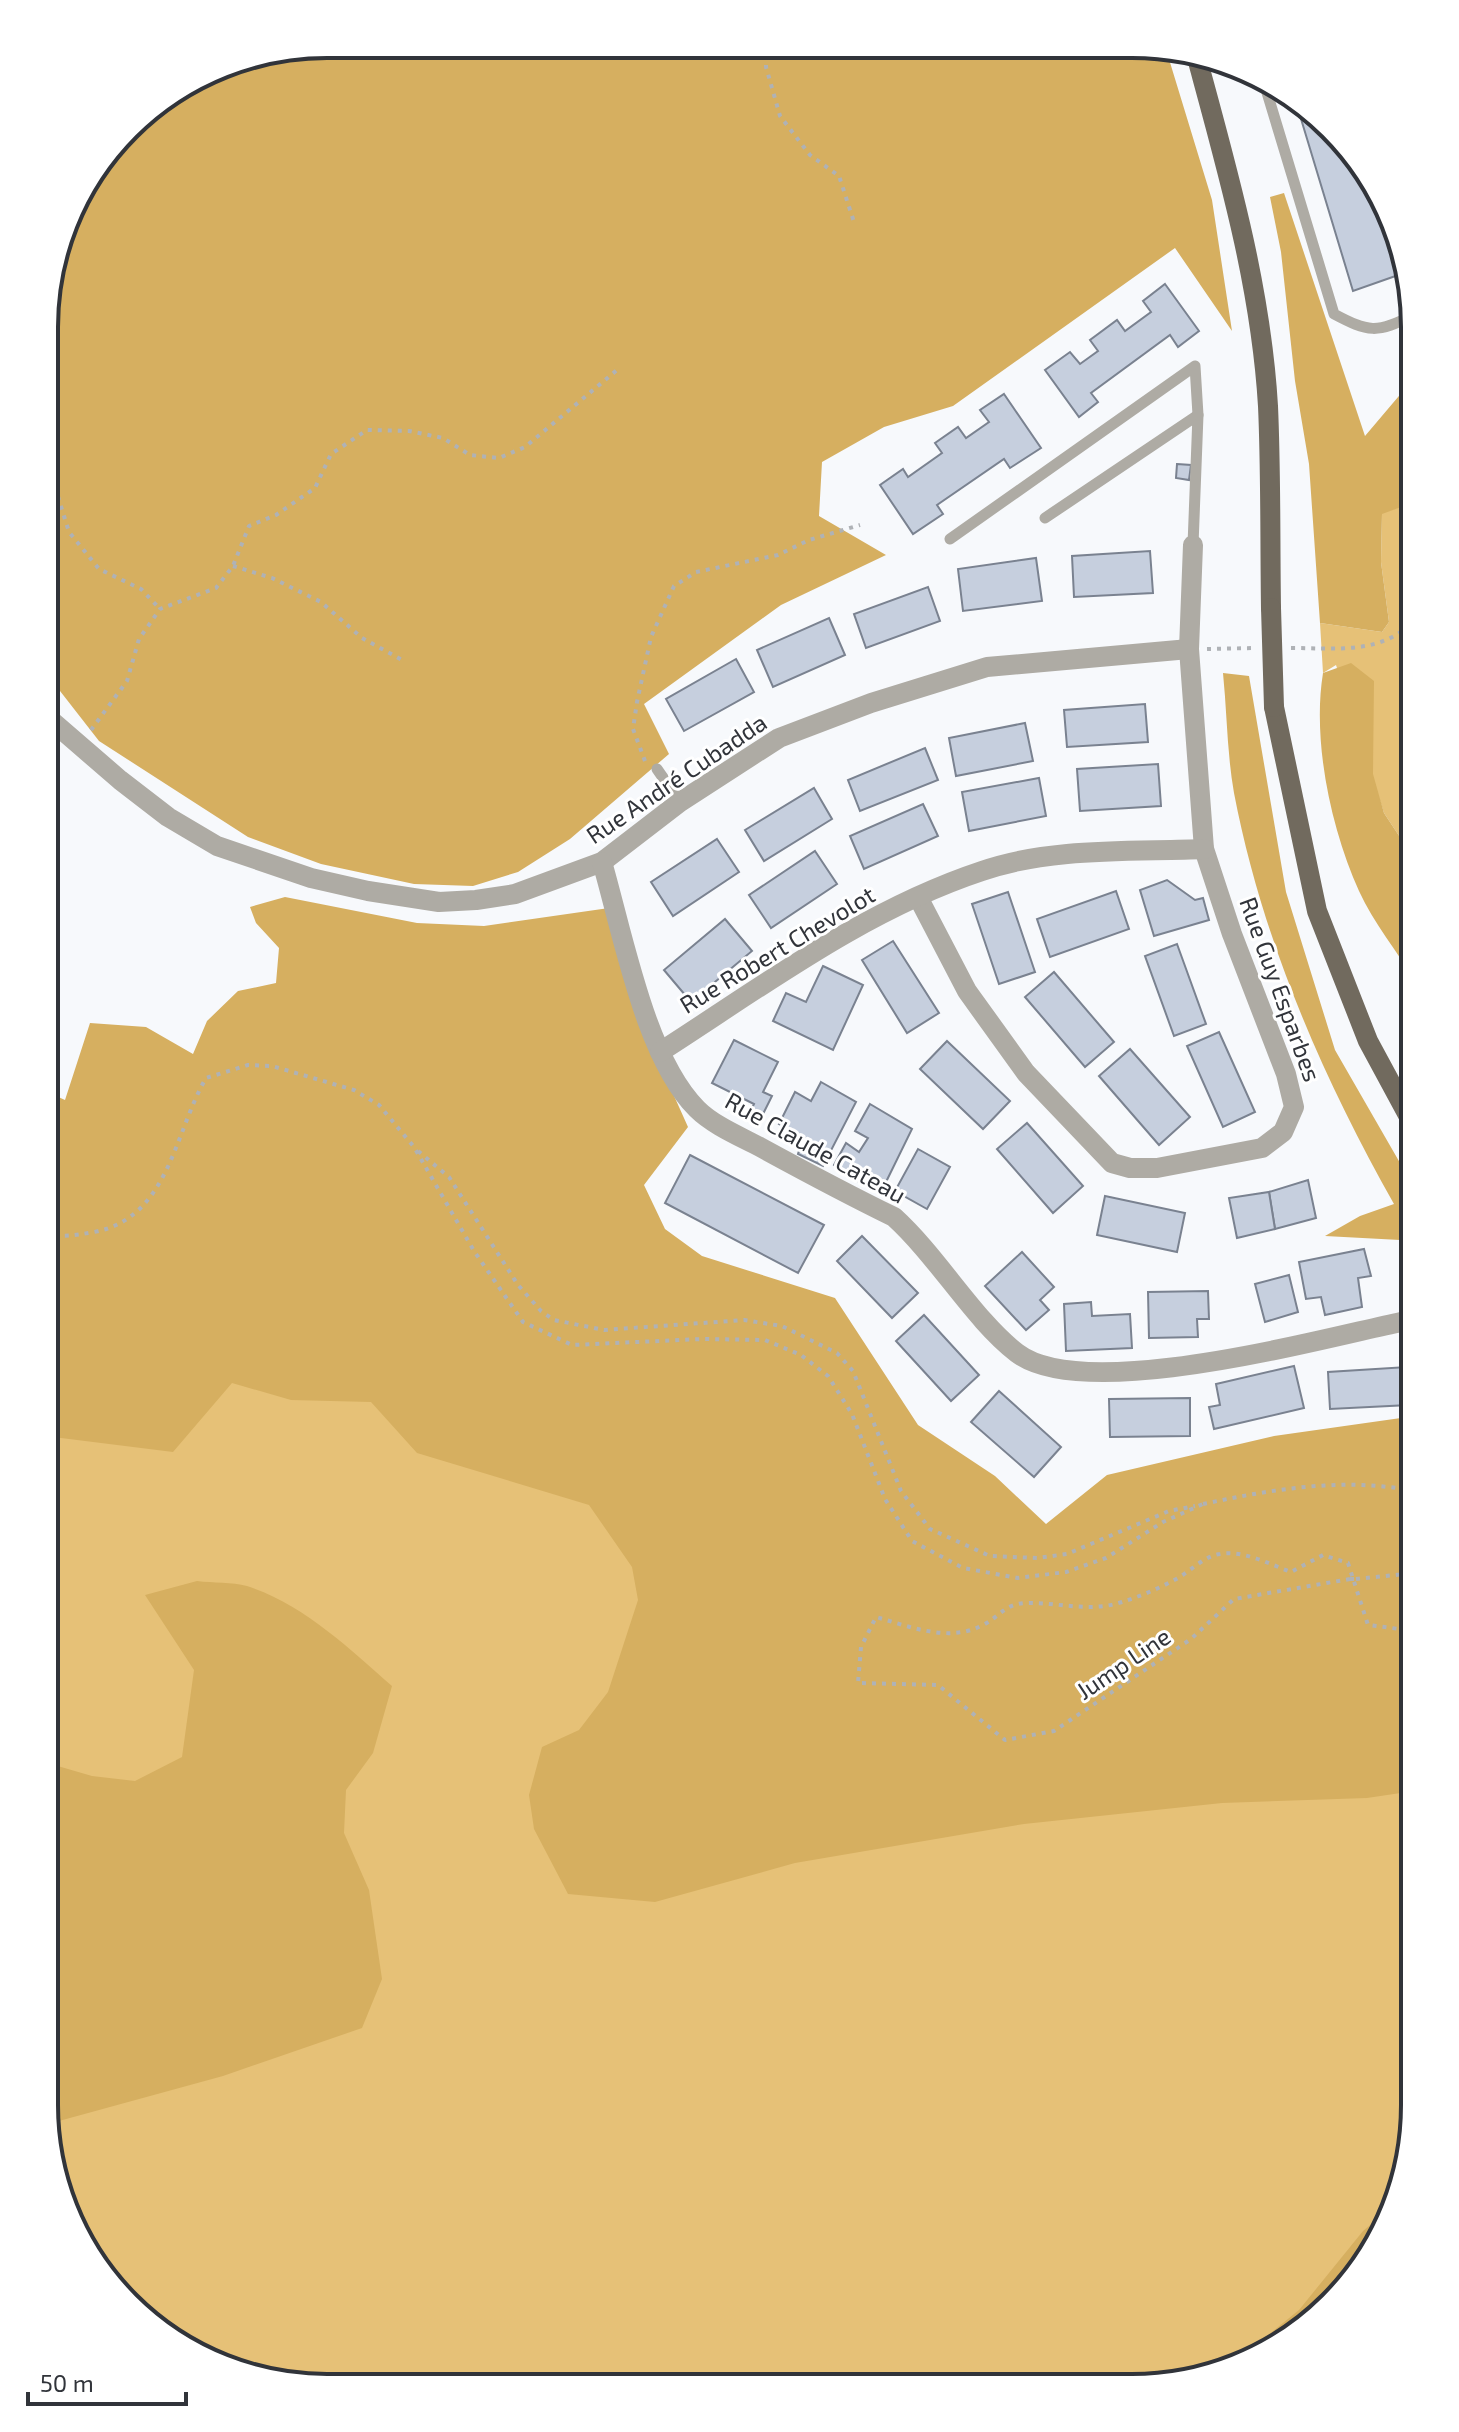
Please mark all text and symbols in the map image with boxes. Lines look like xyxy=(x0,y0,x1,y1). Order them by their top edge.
street label: Rue André Cubadda xyxy=(580,707,772,849)
street label: Rue Robert Chevolot xyxy=(674,879,880,1019)
street label: Rue Guy Esparbes xyxy=(1234,893,1328,1085)
street label: Rue Claude Cateau xyxy=(721,1085,911,1209)
street label: Jump Line xyxy=(1070,1621,1176,1705)
scale bar xyxy=(28,2356,186,2406)
text: 50 m xyxy=(40,2368,94,2397)

